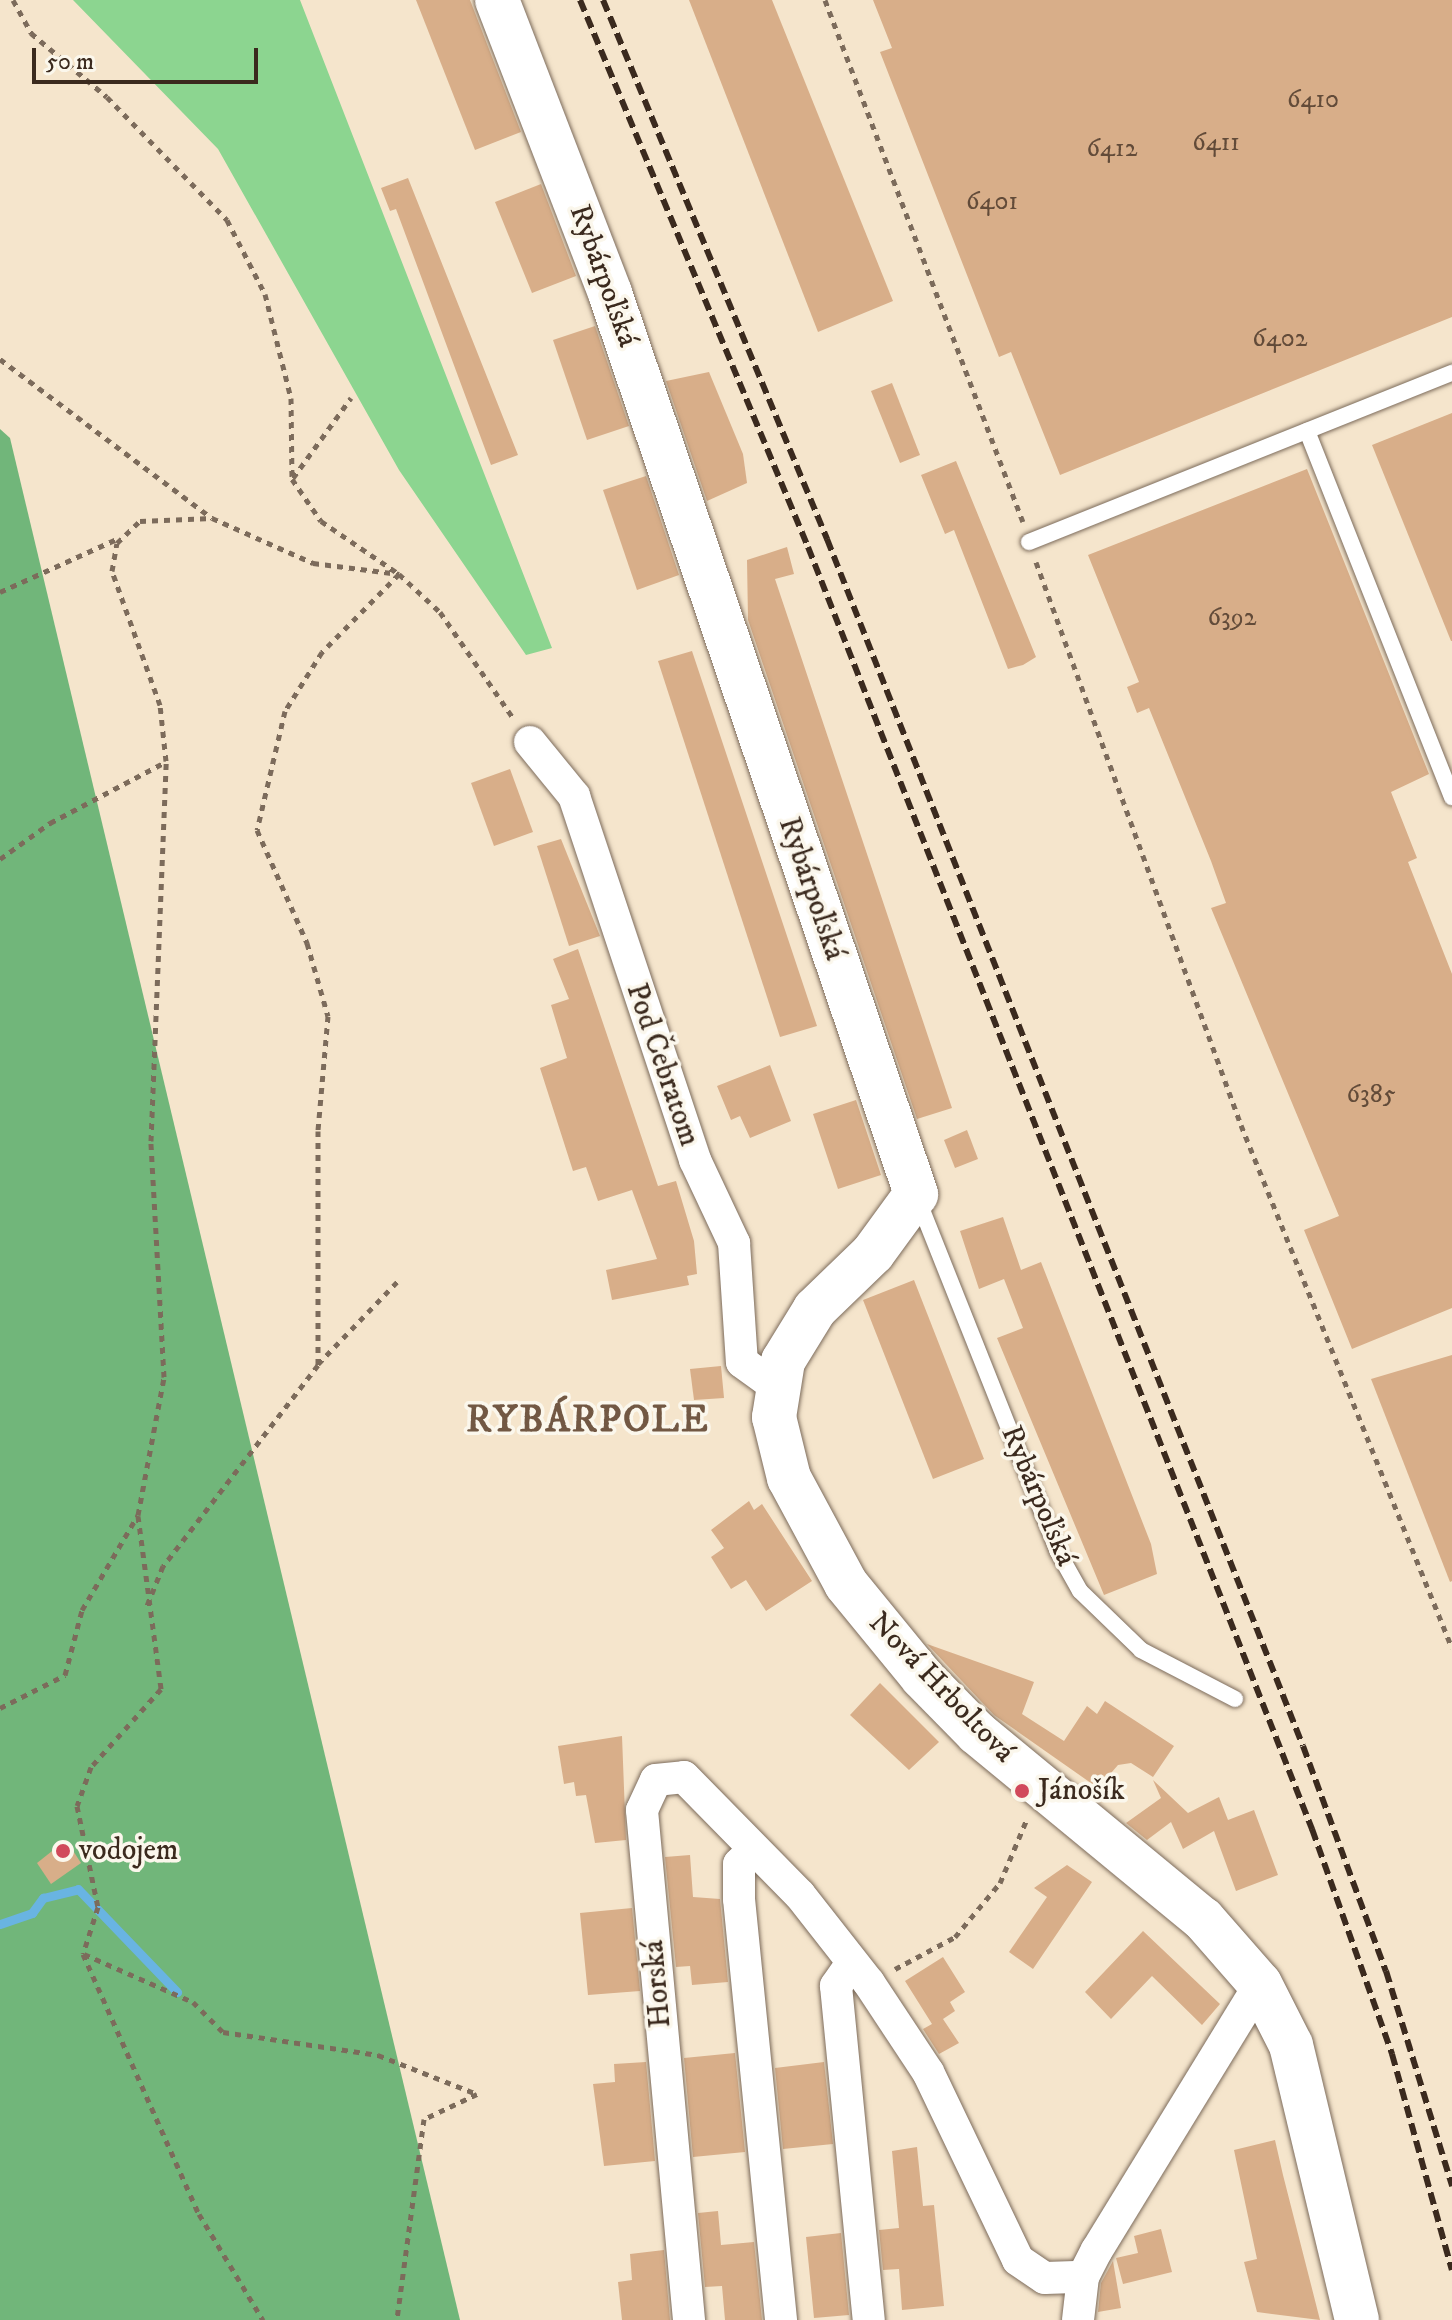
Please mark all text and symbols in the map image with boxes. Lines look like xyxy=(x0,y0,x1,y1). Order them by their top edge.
scale bar xyxy=(36,32,262,82)
text: 50 m xyxy=(46,47,94,77)
house number: 6410 xyxy=(1287,84,1339,116)
house number: 6411 xyxy=(1192,127,1240,159)
house number: 6412 xyxy=(1087,133,1137,165)
house number: 6401 xyxy=(966,186,1018,218)
street label: Rybárpoľská xyxy=(561,200,645,352)
house number: 6402 xyxy=(1252,323,1308,355)
house number: 6392 xyxy=(1208,602,1256,634)
street label: Rybárpoľská xyxy=(770,813,852,965)
street label: Pod Čebratom xyxy=(617,979,707,1151)
house number: 6385 xyxy=(1346,1079,1396,1111)
district label: RYBÁRPOLE xyxy=(466,1398,710,1444)
street label: Rybárpoľská xyxy=(992,1420,1084,1572)
street label: Nová Hrboltová xyxy=(860,1605,1022,1771)
place label: Jánošík xyxy=(1038,1773,1125,1809)
marker: Jánošík xyxy=(1013,1782,1031,1800)
place label: vodojem xyxy=(79,1833,178,1869)
marker: vodojem xyxy=(54,1842,72,1860)
street label: Horská xyxy=(636,1939,680,2029)

